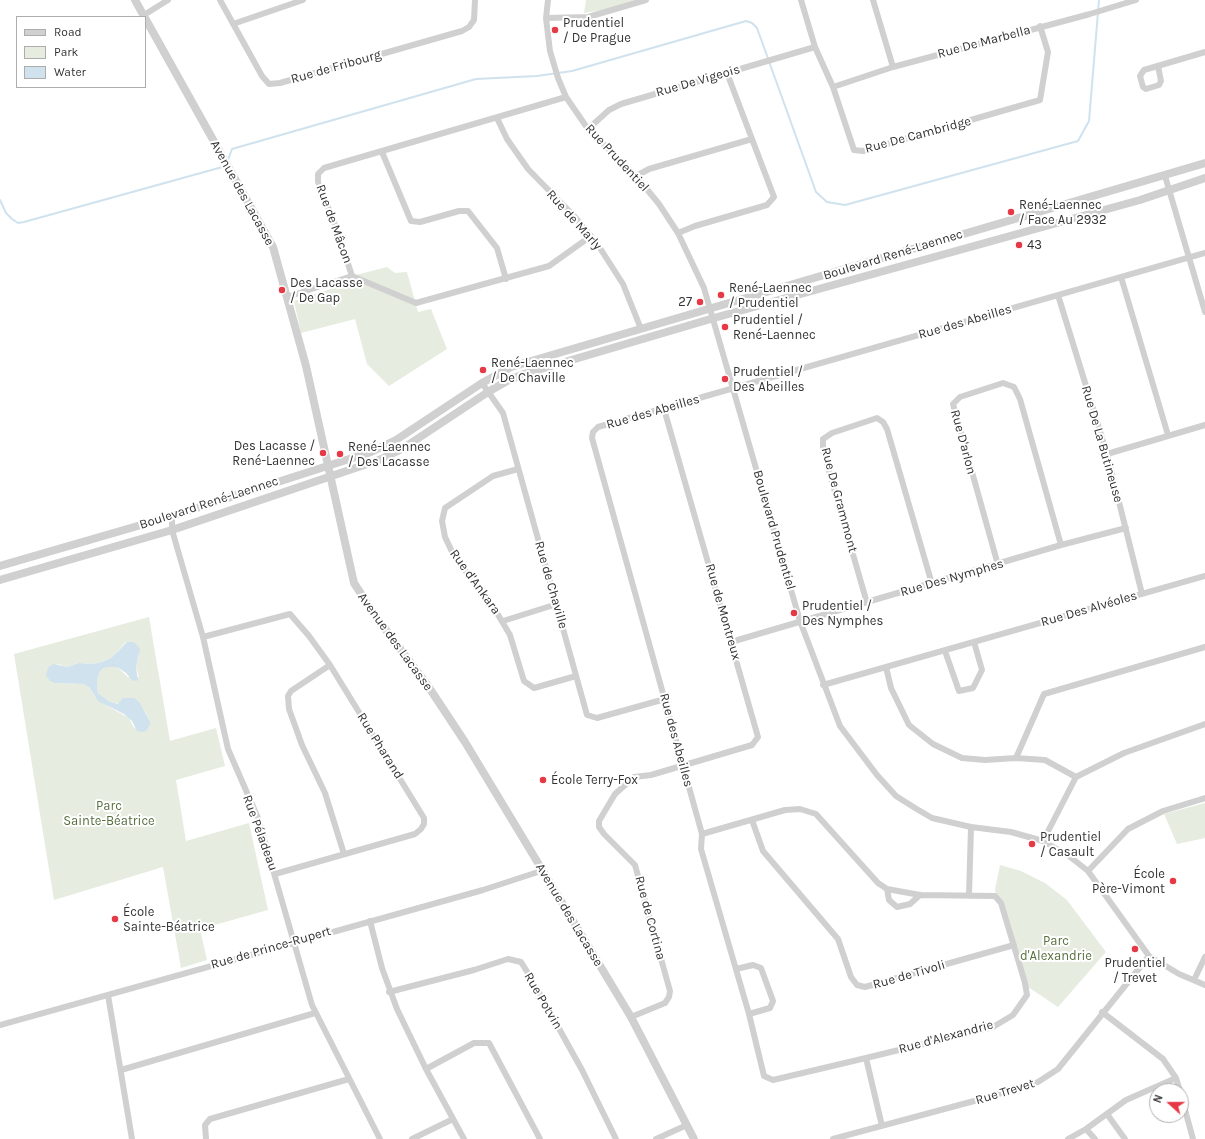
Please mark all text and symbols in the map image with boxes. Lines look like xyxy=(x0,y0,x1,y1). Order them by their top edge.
place label: Prudentiel / De Prague xyxy=(563,15,631,46)
legend xyxy=(16,16,146,88)
street label: Rue De Marbella xyxy=(936,22,1032,62)
text: Road xyxy=(54,25,82,39)
marker: Prudentiel / De Prague xyxy=(550,25,560,35)
text: Park xyxy=(54,45,78,59)
street label: Rue de Fribourg xyxy=(289,47,383,87)
street label: Rue De Vigeois xyxy=(654,62,742,100)
text: Water xyxy=(54,65,86,79)
street label: Rue De Cambridge xyxy=(863,113,973,157)
street label: Rue Prudentiel xyxy=(582,121,652,195)
street label: Avenue des Lacasse xyxy=(207,138,277,248)
street label: Rue de Mâcon xyxy=(312,182,356,266)
street label: Rue de Marly xyxy=(543,187,605,253)
place label: René-Laennec / Face Au 2932 xyxy=(1019,197,1107,228)
marker: René-Laennec / Face Au 2932 xyxy=(1006,207,1016,217)
street label: Boulevard René-Laennec xyxy=(821,226,965,284)
place label: 43 xyxy=(1027,237,1042,253)
marker: 43 xyxy=(1014,240,1024,250)
place label: Des Lacasse / De Gap xyxy=(290,275,363,306)
place label: René-Laennec / Prudentiel xyxy=(729,280,812,311)
marker: Des Lacasse / De Gap xyxy=(277,285,287,295)
marker: René-Laennec / Prudentiel xyxy=(716,290,726,300)
place label: 27 xyxy=(678,294,692,310)
marker: 27 xyxy=(695,297,705,307)
street label: Rue des Abeilles xyxy=(917,301,1013,343)
place label: Prudentiel / René-Laennec xyxy=(733,312,816,343)
marker: Prudentiel / René-Laennec xyxy=(720,322,730,332)
place label: René-Laennec / De Chaville xyxy=(491,355,574,386)
place label: Prudentiel / Des Abeilles xyxy=(733,364,805,395)
marker: René-Laennec / De Chaville xyxy=(478,365,488,375)
marker: Prudentiel / Des Abeilles xyxy=(720,374,730,384)
street label: Rue De La Butineuse xyxy=(1078,384,1126,504)
street label: Rue des Abeilles xyxy=(605,391,701,433)
street label: Rue D'arlon xyxy=(947,408,979,476)
place label: Des Lacasse / René-Laennec xyxy=(232,438,315,469)
place label: René-Laennec / Des Lacasse xyxy=(348,439,431,470)
street label: Rue De Grammont xyxy=(817,446,861,554)
marker: Des Lacasse / René-Laennec xyxy=(318,448,328,458)
marker: René-Laennec / Des Lacasse xyxy=(335,449,345,459)
street label: Boulevard Prudentiel xyxy=(749,468,799,592)
street label: Boulevard René-Laennec xyxy=(138,473,280,533)
street label: Rue de Chaville xyxy=(531,539,571,631)
street label: Rue d'Ankara xyxy=(446,546,504,618)
street label: Rue Des Nymphes xyxy=(899,556,1005,600)
street label: Rue de Montreux xyxy=(702,562,744,662)
street label: Rue Des Alvéoles xyxy=(1039,588,1139,630)
street label: Avenue des Lacasse xyxy=(354,590,436,694)
place label: Prudentiel / Des Nymphes xyxy=(802,598,883,629)
marker: Prudentiel / Des Nymphes xyxy=(789,608,799,618)
street label: Rue des Abeilles xyxy=(656,691,696,789)
street label: Rue Pharand xyxy=(353,710,407,782)
place label: École Terry-Fox xyxy=(551,772,638,788)
marker: École Terry-Fox xyxy=(538,775,548,785)
street label: Rue Péladeau xyxy=(239,793,281,873)
park label: Parc Sainte-Béatrice xyxy=(63,798,155,829)
place label: Prudentiel / Casault xyxy=(1040,829,1101,860)
marker: Prudentiel / Casault xyxy=(1027,839,1037,849)
street label: Avenue des Lacasse xyxy=(532,861,606,969)
place label: École Père-Vimont xyxy=(1092,866,1165,897)
street label: Rue de Cortina xyxy=(631,874,669,962)
marker: École Père-Vimont xyxy=(1168,876,1178,886)
place label: École Sainte-Béatrice xyxy=(123,904,215,935)
marker: École Sainte-Béatrice xyxy=(110,914,120,924)
street label: Rue de Prince-Rupert xyxy=(209,923,333,973)
park label: Parc d'Alexandrie xyxy=(1020,933,1092,964)
marker: Prudentiel / Trevet xyxy=(1130,944,1140,954)
place label: Prudentiel / Trevet xyxy=(1104,955,1166,986)
street label: Rue de Tivoli xyxy=(871,957,947,993)
street label: Rue Potvin xyxy=(520,970,566,1032)
street label: Rue d'Alexandrie xyxy=(897,1017,995,1057)
street label: Rue Trevet xyxy=(974,1076,1036,1108)
north arrow xyxy=(1149,1083,1189,1123)
text: N xyxy=(1151,1093,1166,1105)

